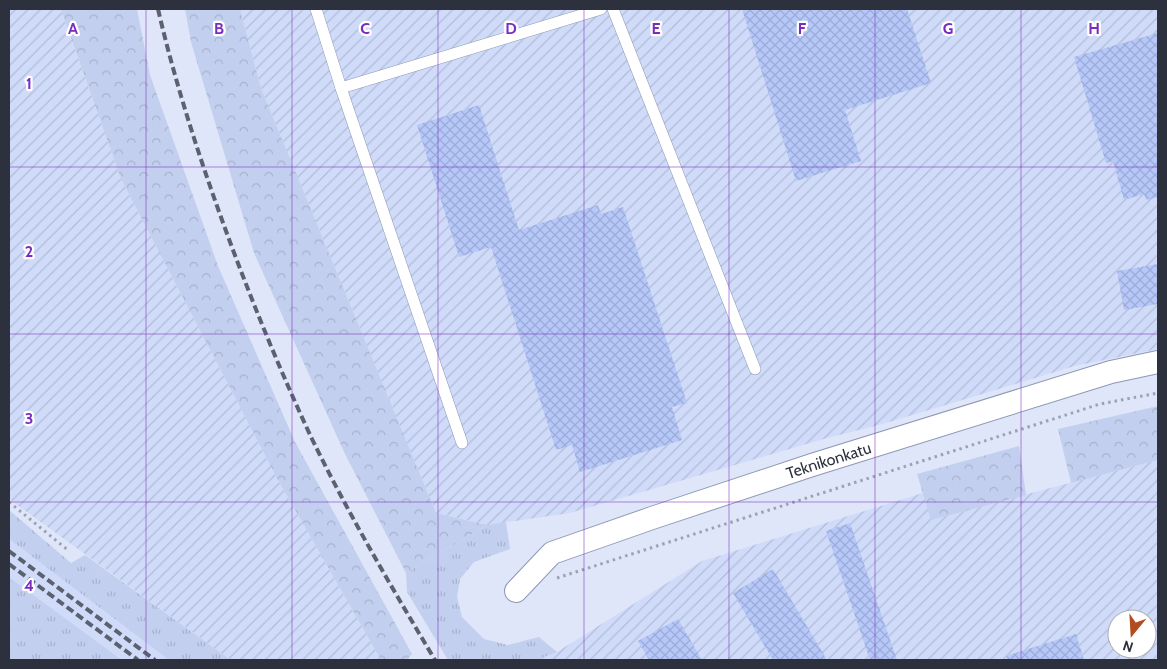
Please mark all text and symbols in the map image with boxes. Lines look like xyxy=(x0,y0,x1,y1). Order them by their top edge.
text: A xyxy=(68,19,78,38)
text: B xyxy=(214,19,224,38)
text: C xyxy=(360,19,370,38)
text: D xyxy=(505,19,517,38)
text: E xyxy=(651,19,661,38)
text: F xyxy=(798,19,807,38)
text: G xyxy=(943,19,953,38)
text: H xyxy=(1088,19,1100,38)
text: 1 xyxy=(26,74,32,93)
text: 2 xyxy=(25,242,33,261)
text: 3 xyxy=(25,409,33,428)
street label: Teknikonkatu xyxy=(784,438,873,482)
text: 4 xyxy=(24,576,34,595)
north arrow xyxy=(1107,609,1157,659)
text: N xyxy=(1120,636,1135,656)

